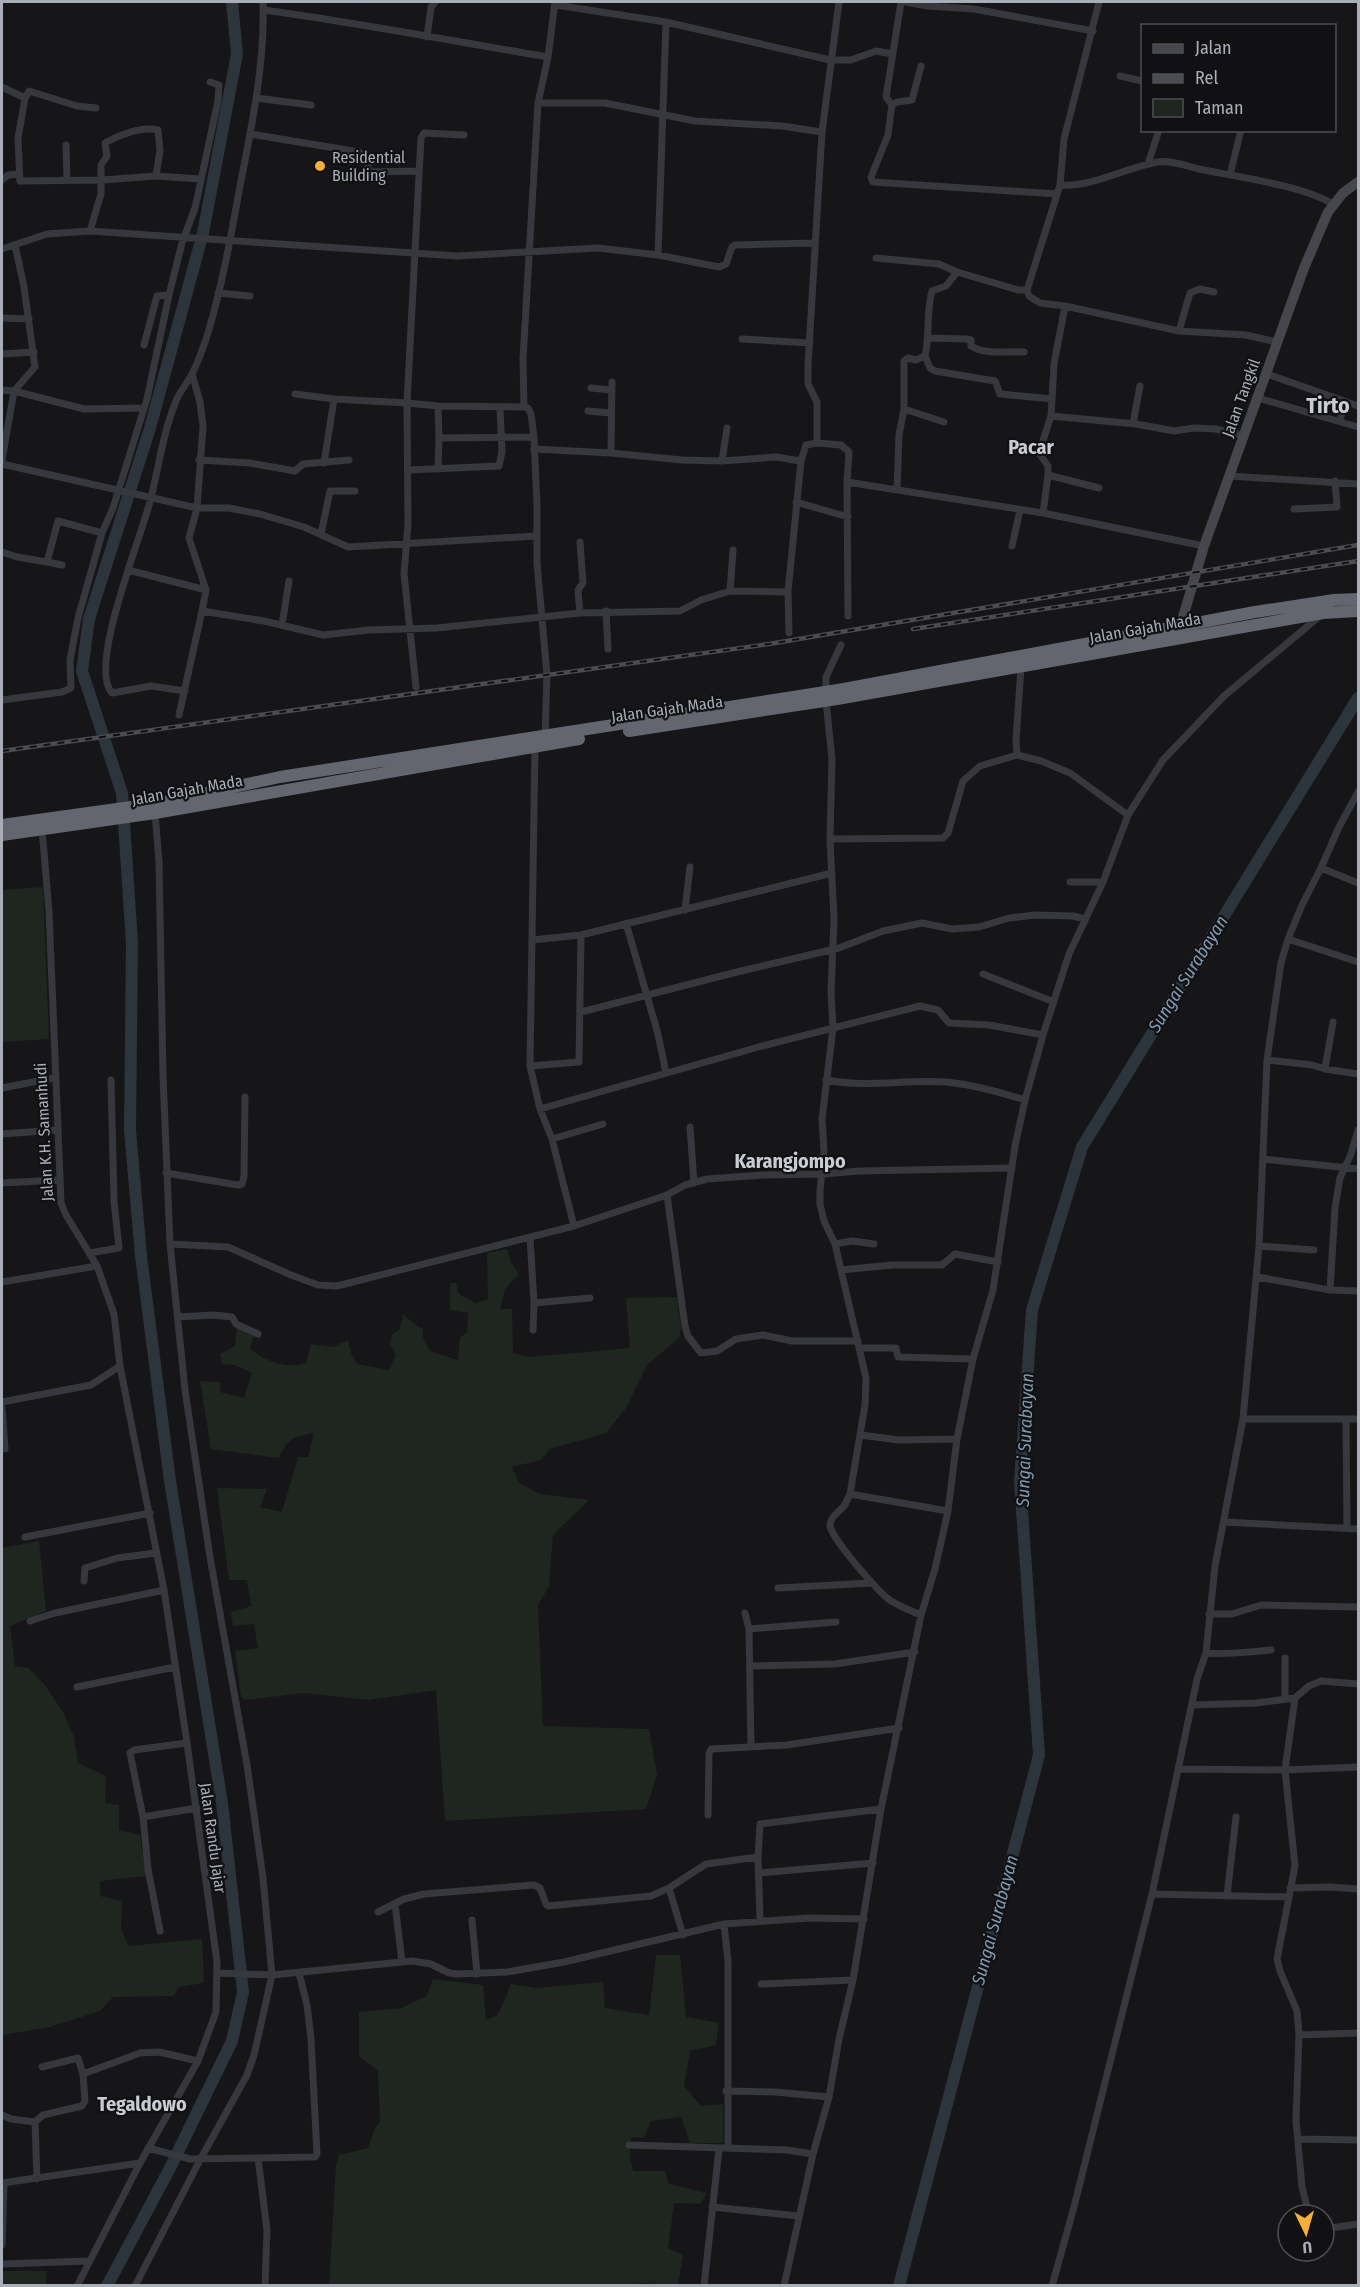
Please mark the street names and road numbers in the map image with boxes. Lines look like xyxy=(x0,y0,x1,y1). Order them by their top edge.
street label: Jalan Tangkil xyxy=(1218,356,1264,440)
street label: Jalan Gajah Mada xyxy=(1088,609,1202,647)
street label: Jalan Gajah Mada xyxy=(610,692,724,726)
street label: Jalan Gajah Mada xyxy=(130,771,244,809)
street label: Jalan K.H. Samanhudi xyxy=(31,1062,57,1202)
street label: Jalan Randu Jajar xyxy=(196,1782,230,1895)

